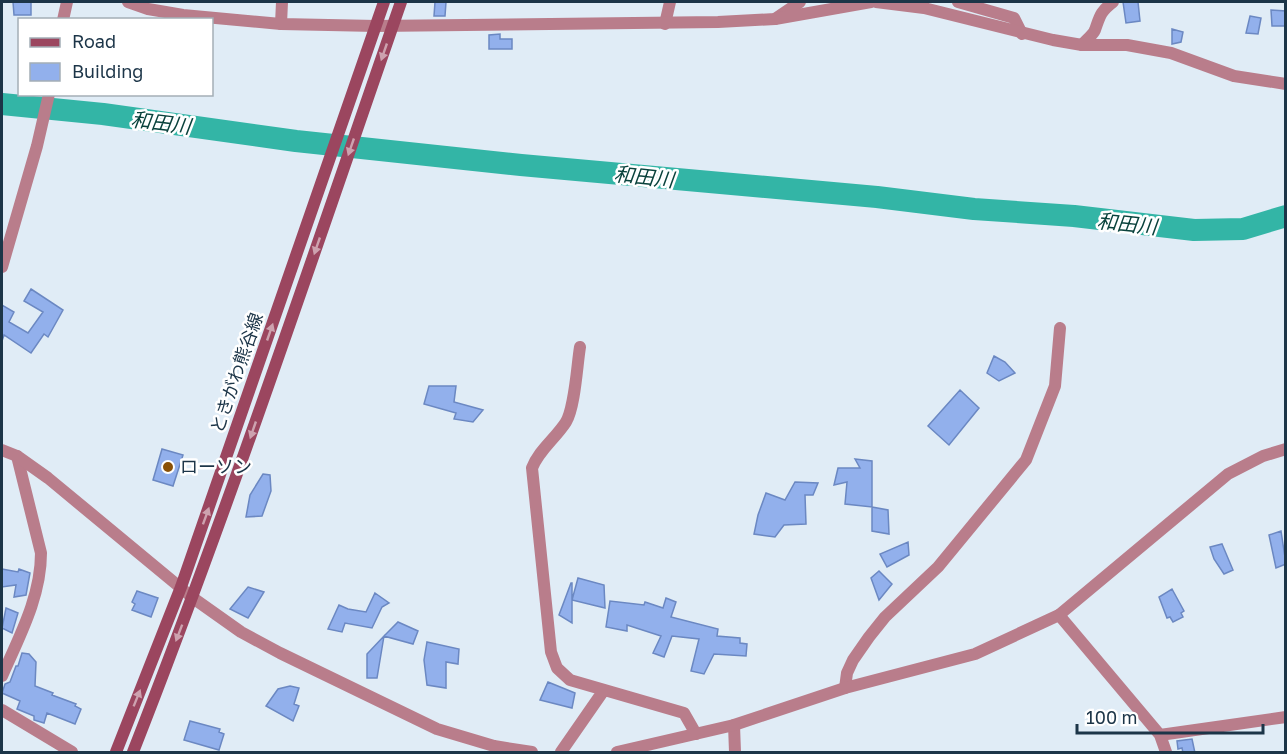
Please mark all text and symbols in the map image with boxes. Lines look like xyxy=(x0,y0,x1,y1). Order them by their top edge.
legend xyxy=(18,18,213,96)
text: Road xyxy=(72,30,116,52)
one-way arrow xyxy=(378,43,388,61)
text: Building xyxy=(72,60,143,82)
water label: 和田川 xyxy=(130,106,194,138)
one-way arrow xyxy=(346,138,356,156)
water label: 和田川 xyxy=(613,161,677,191)
water label: 和田川 xyxy=(1096,208,1160,238)
one-way arrow xyxy=(312,237,322,255)
street label: ときがわ熊谷線 xyxy=(205,310,267,436)
one-way arrow xyxy=(266,323,276,341)
one-way arrow xyxy=(248,421,258,439)
place label: ローソン xyxy=(180,455,252,477)
marker: ローソン xyxy=(161,460,175,474)
one-way arrow xyxy=(202,507,212,525)
one-way arrow xyxy=(174,624,183,642)
one-way arrow xyxy=(133,689,142,707)
scale bar xyxy=(1077,697,1263,735)
text: 100 m xyxy=(1086,706,1137,728)

